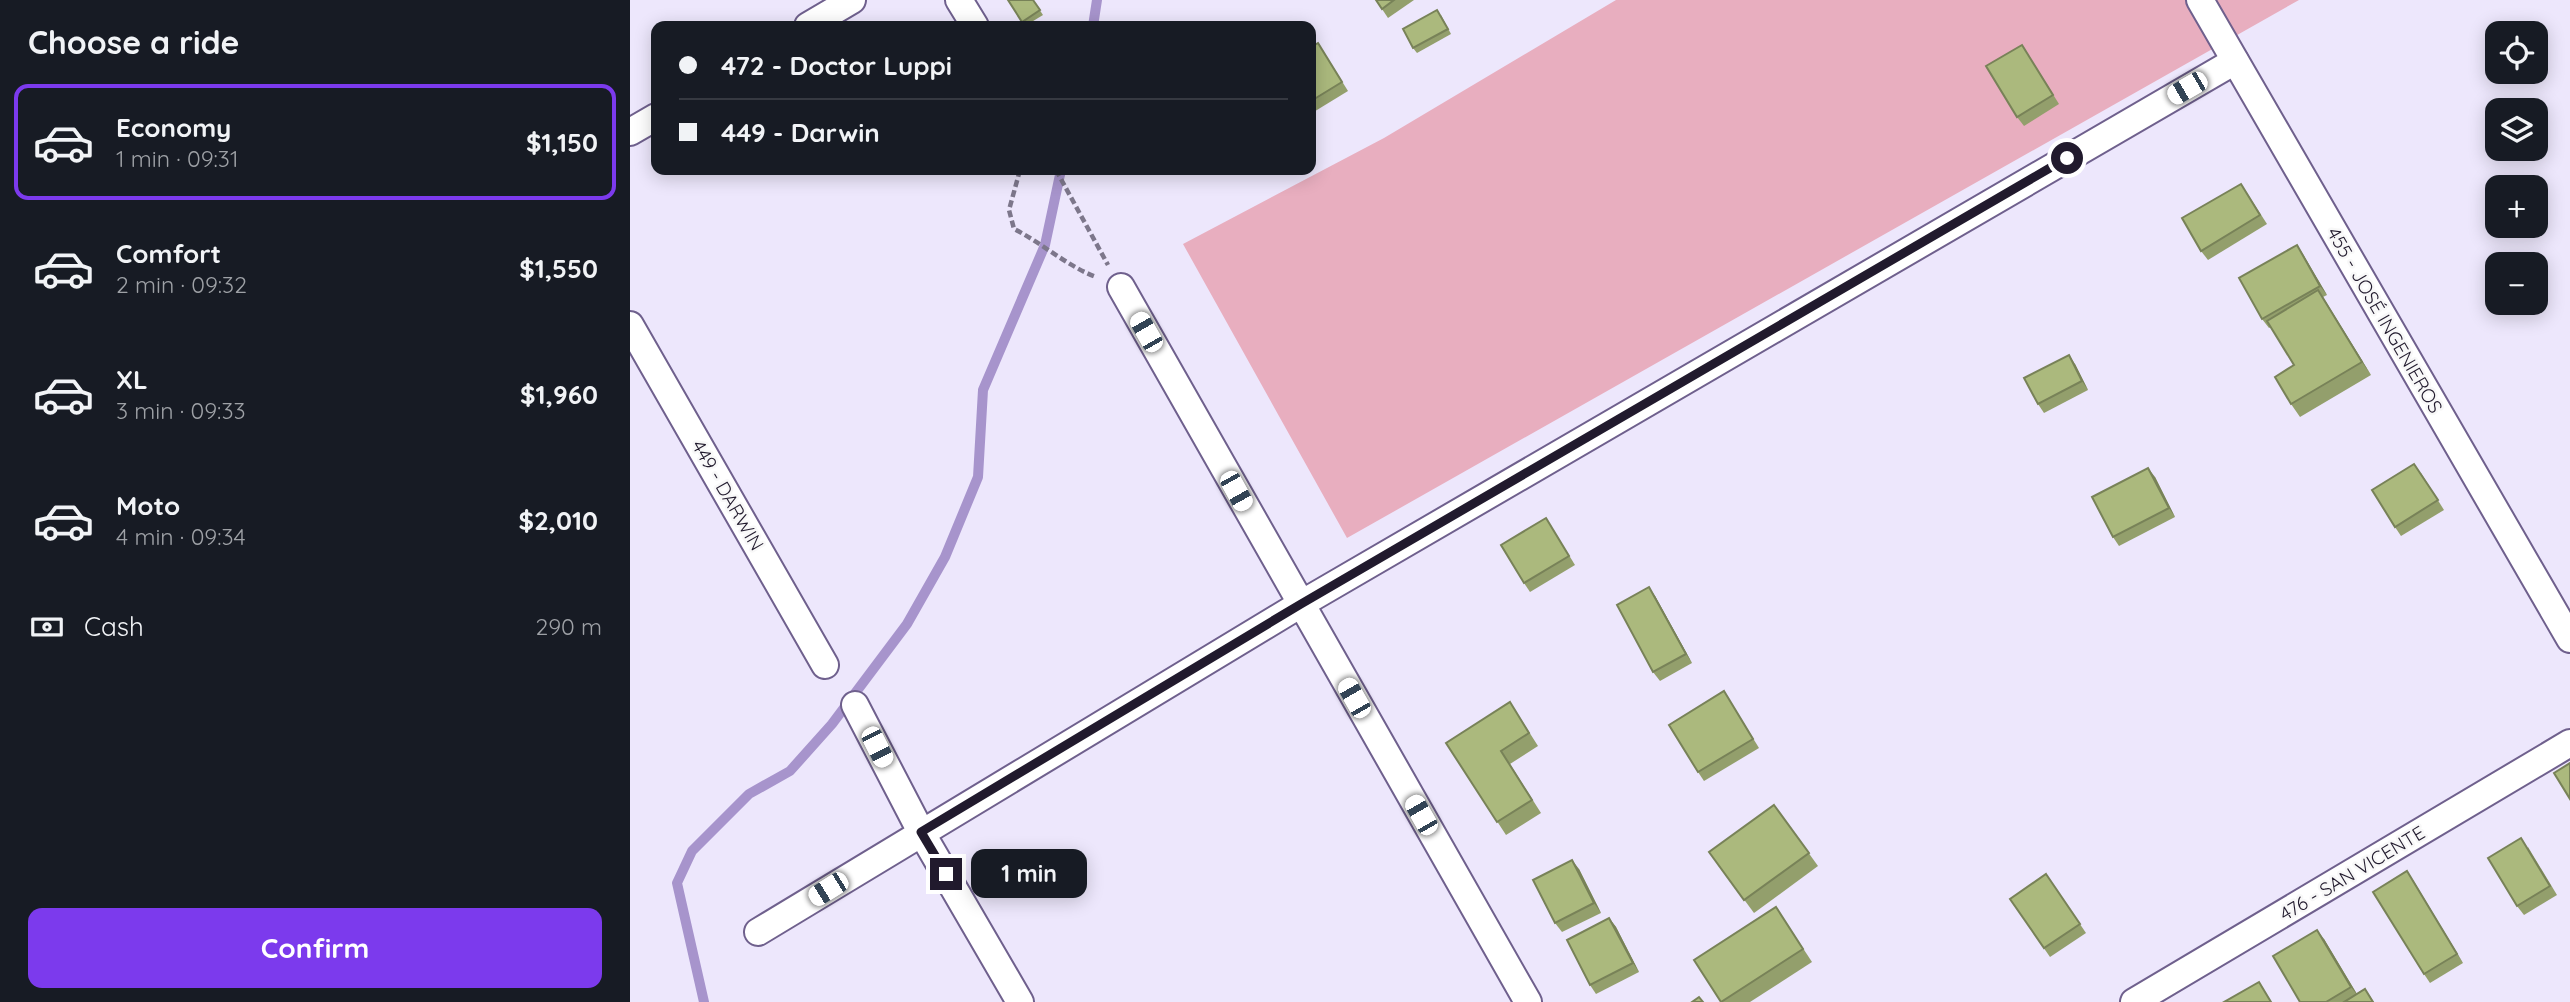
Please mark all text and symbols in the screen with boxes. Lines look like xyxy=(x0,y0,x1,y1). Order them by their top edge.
map controls xyxy=(2485,21,2548,315)
button: locate xyxy=(2485,21,2548,84)
text: Choose a ride xyxy=(28,22,240,62)
text: 472 - Doctor Luppi xyxy=(721,49,952,82)
car xyxy=(2164,68,2211,108)
button: layers xyxy=(2485,98,2548,161)
icon: car xyxy=(32,111,95,174)
text: Economy xyxy=(116,111,231,144)
text: 449 - Darwin xyxy=(721,116,880,149)
text: $1,150 xyxy=(526,126,598,159)
route start xyxy=(2051,142,2083,174)
text: 1 min · 09:31 xyxy=(116,144,238,173)
button: + xyxy=(2485,175,2548,238)
street label: 455 - JOSÉ INGENIEROS xyxy=(2322,223,2448,417)
icon: car xyxy=(32,237,95,300)
text: Comfort xyxy=(116,237,221,270)
text: $1,550 xyxy=(519,252,598,285)
button: − xyxy=(2485,252,2548,315)
text: 2 min · 09:32 xyxy=(116,270,247,299)
car xyxy=(1127,309,1166,355)
icon: car xyxy=(32,363,95,426)
text: XL xyxy=(116,363,148,396)
text: $1,960 xyxy=(520,378,598,411)
text: 3 min · 09:33 xyxy=(116,396,246,425)
street label: 449 - DARWIN xyxy=(687,436,769,554)
car xyxy=(1217,468,1256,514)
icon: car xyxy=(32,489,95,552)
text: Moto xyxy=(116,489,180,522)
text: $2,010 xyxy=(518,504,598,537)
text: 4 min · 09:34 xyxy=(116,522,246,551)
icon: cash xyxy=(28,608,66,646)
text: Cash xyxy=(84,610,144,643)
text: 290 m xyxy=(535,612,602,641)
car xyxy=(1335,675,1374,721)
car xyxy=(859,724,896,770)
car xyxy=(1402,792,1441,838)
street label: 476 - SAN VICENTE xyxy=(2275,820,2429,926)
callout: 1 min xyxy=(970,850,1086,898)
route end xyxy=(930,858,962,890)
text: 1 min xyxy=(1001,859,1057,888)
car xyxy=(805,869,852,909)
button: Confirm xyxy=(28,908,602,988)

